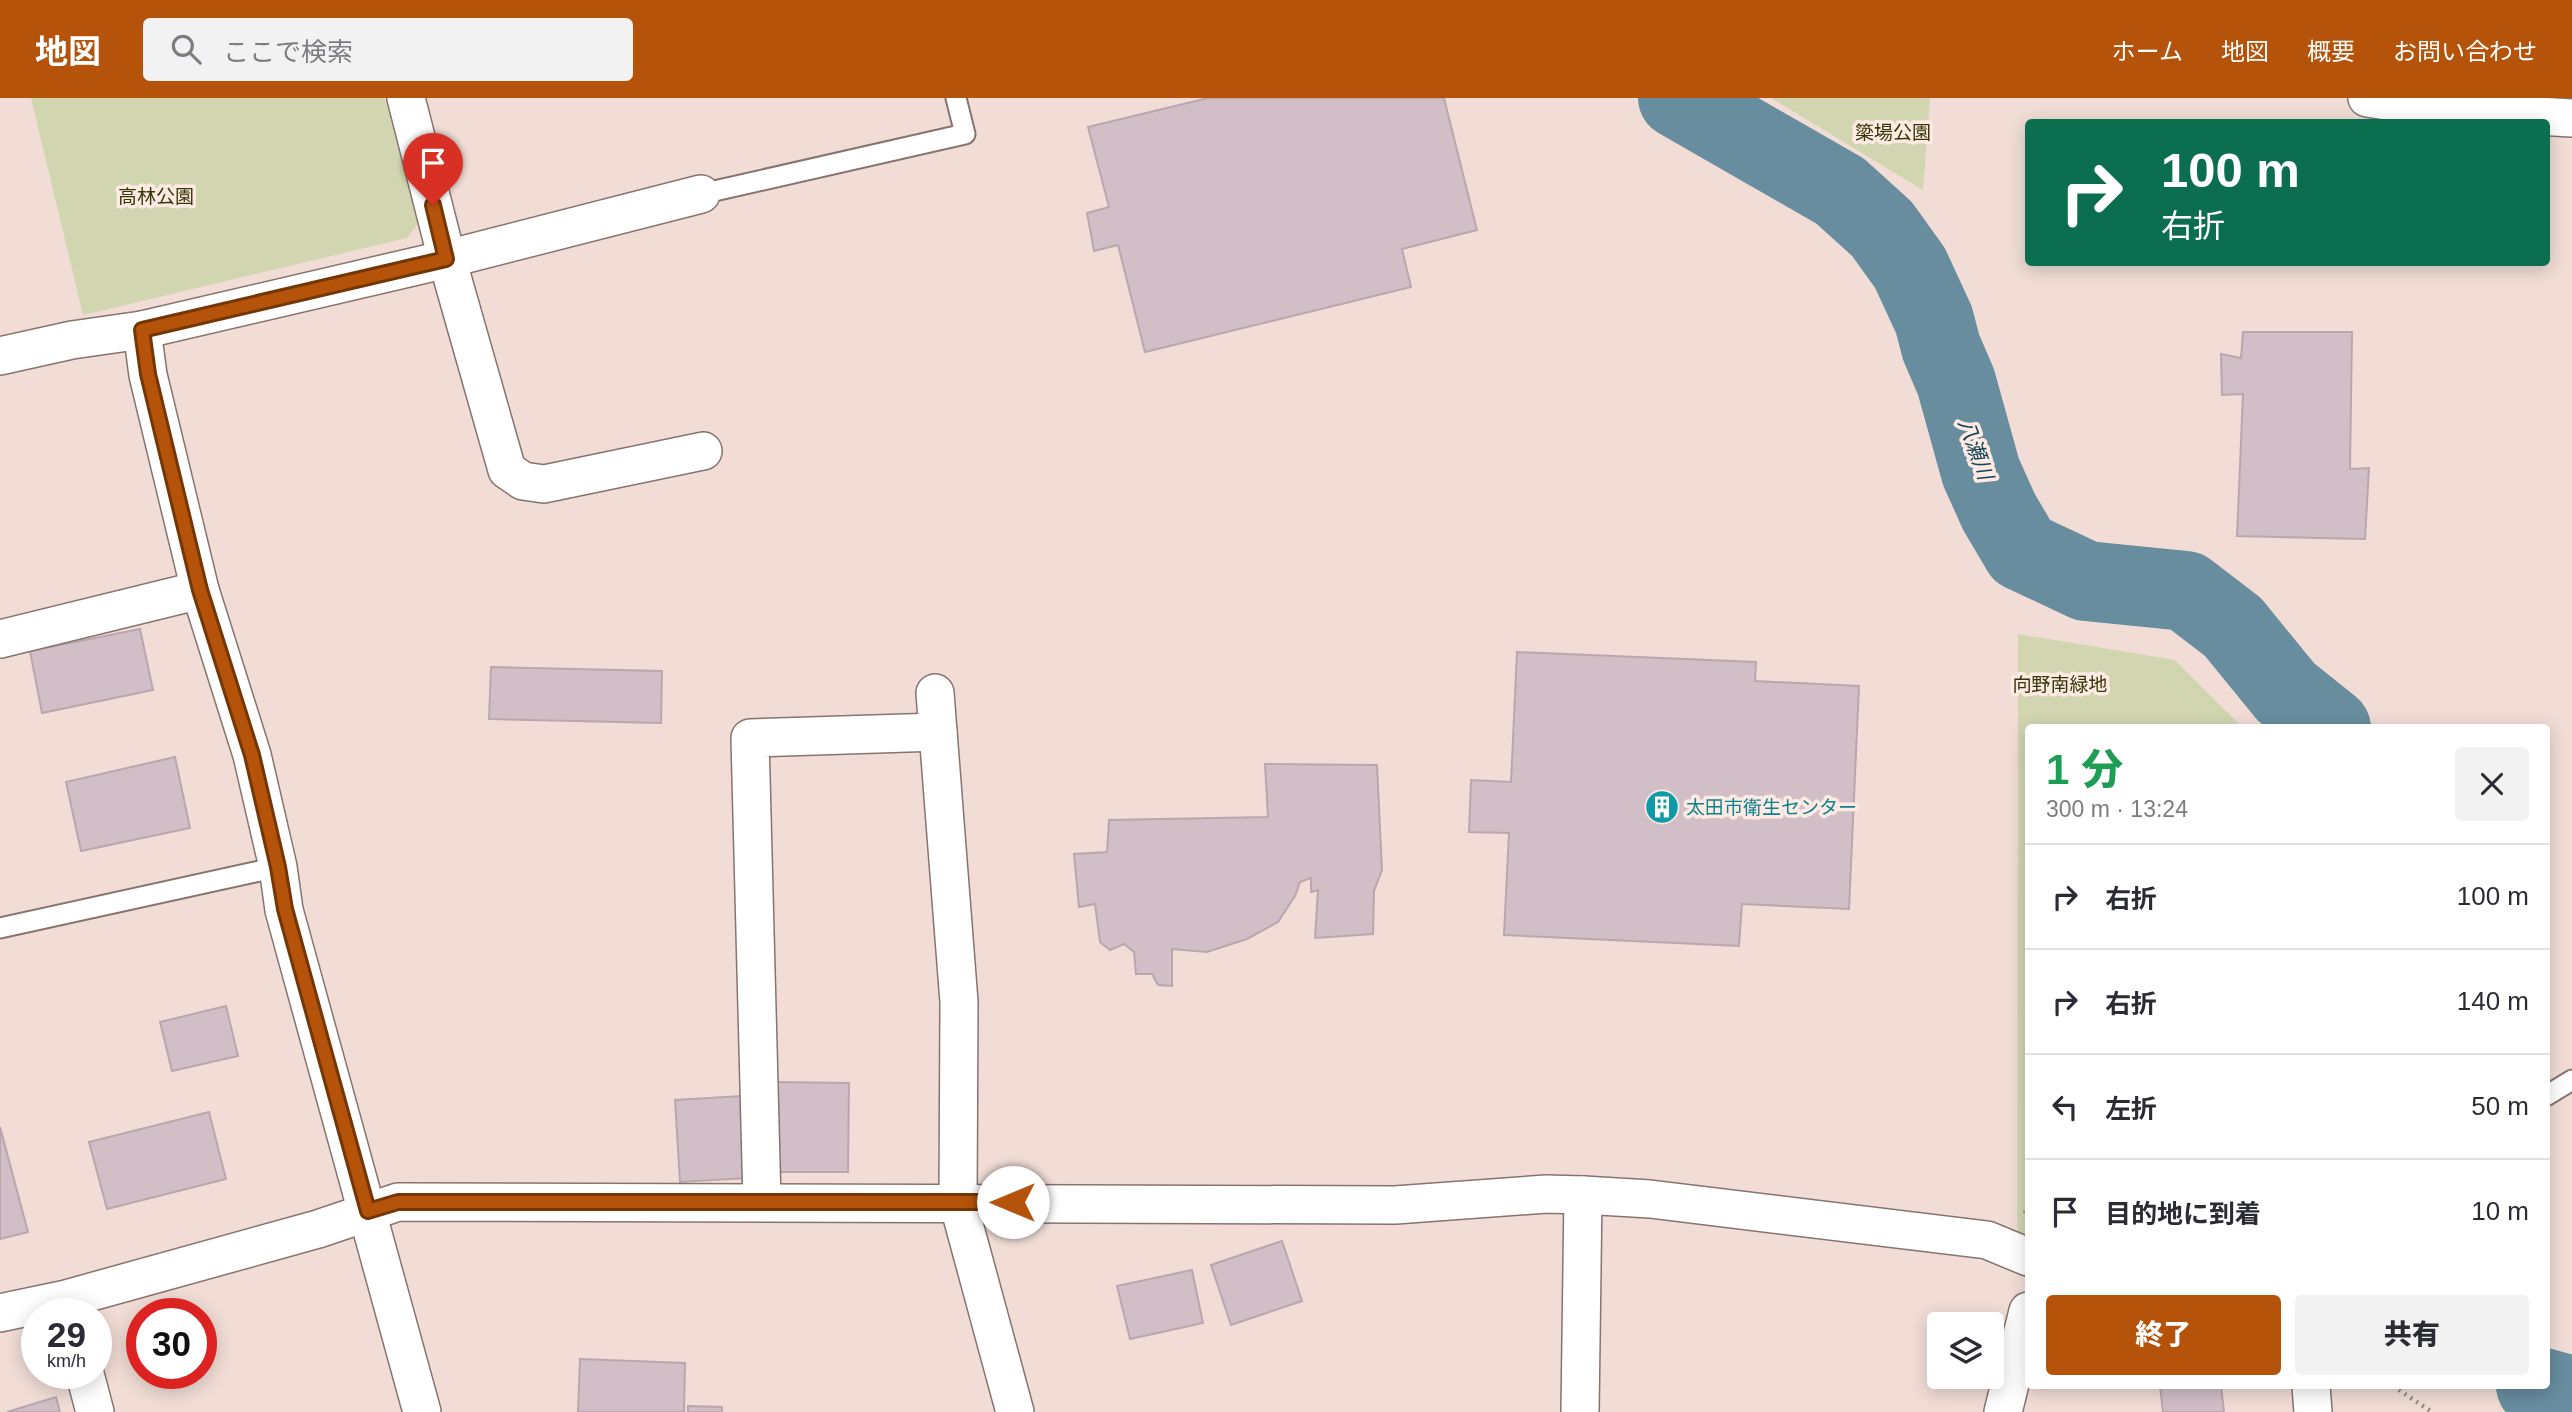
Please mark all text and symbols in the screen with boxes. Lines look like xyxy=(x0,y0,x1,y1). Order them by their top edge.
search box xyxy=(143,18,633,81)
icon: search xyxy=(167,30,205,68)
text: 地図 xyxy=(35,33,101,70)
text: ここで検索 xyxy=(223,37,353,67)
text: ホーム xyxy=(2112,38,2183,65)
text: 地図 xyxy=(2221,38,2269,65)
text: 概要 xyxy=(2307,38,2355,65)
text: お問い合わせ xyxy=(2393,38,2537,65)
park label: 簗場公園 xyxy=(1855,122,1931,143)
pin xyxy=(403,133,463,205)
text: 100 m xyxy=(2161,143,2300,197)
icon: arrive xyxy=(414,144,452,182)
icon: right xyxy=(2046,147,2137,238)
park label: 高林公園 xyxy=(118,186,194,207)
text: 右折 xyxy=(2161,208,2225,244)
water label: 八瀬川 xyxy=(1954,415,1998,484)
park label: 向野南緑地 xyxy=(2012,674,2108,695)
text: 1 分 xyxy=(2046,746,2123,793)
button: close xyxy=(2455,747,2529,821)
building icon: 太田市衛生センター xyxy=(1643,788,1681,826)
text: 300 m · 13:24 xyxy=(2046,796,2188,822)
place label: 太田市衛生センター xyxy=(1686,797,1857,818)
icon: right xyxy=(2046,878,2084,916)
text: 100 m xyxy=(2457,881,2529,911)
text: 右折 xyxy=(2105,884,2157,914)
icon: right xyxy=(2046,983,2084,1021)
text: 140 m xyxy=(2457,986,2529,1016)
text: 右折 xyxy=(2105,989,2157,1019)
icon: left xyxy=(2046,1088,2084,1126)
text: 50 m xyxy=(2471,1091,2529,1121)
text: 左折 xyxy=(2105,1094,2157,1124)
position arrow xyxy=(976,1165,1050,1239)
icon: arrive xyxy=(2046,1193,2084,1231)
text: 10 m xyxy=(2471,1196,2529,1226)
text: 目的地に到着 xyxy=(2105,1199,2261,1229)
button: 終了 xyxy=(2046,1295,2281,1375)
button: 共有 xyxy=(2295,1295,2529,1375)
speed limit sign: 30 xyxy=(126,1298,217,1389)
map controls xyxy=(1927,1312,2004,1389)
button: layers xyxy=(1927,1312,2004,1389)
text: 29 xyxy=(47,1315,86,1354)
text: km/h xyxy=(47,1351,86,1371)

